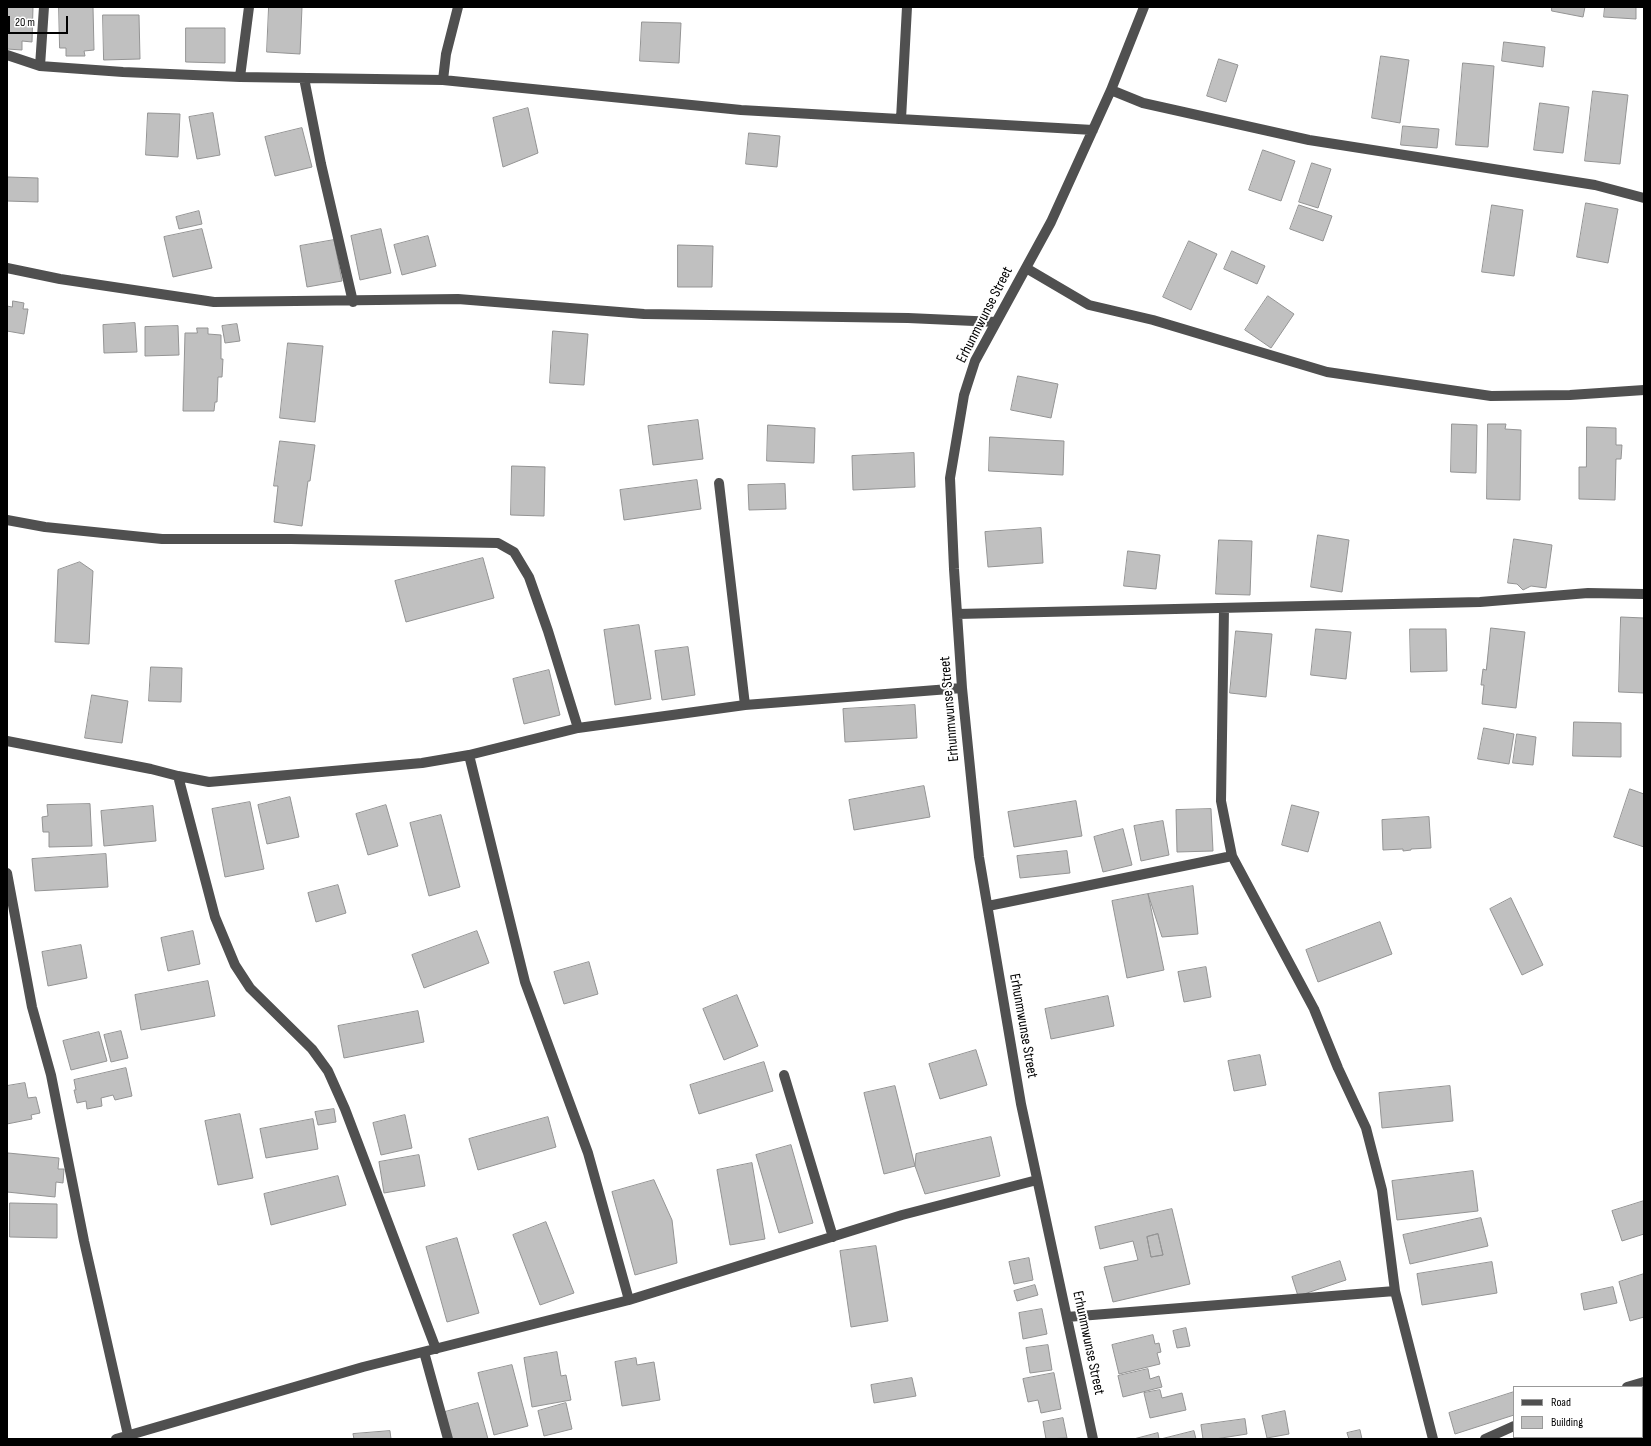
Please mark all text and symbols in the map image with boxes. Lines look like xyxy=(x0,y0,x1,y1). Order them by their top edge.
scale bar xyxy=(10,8,70,34)
text: 20 m xyxy=(15,15,35,30)
street label: Erhunmwunse Street xyxy=(953,264,1017,366)
street label: Erhunmwunse Street xyxy=(936,656,964,762)
street label: Erhunmwunse Street xyxy=(1005,972,1041,1080)
street label: Erhunmwunse Street xyxy=(1068,1289,1108,1397)
legend xyxy=(1513,1386,1643,1438)
text: Road xyxy=(1551,1395,1571,1410)
text: Building xyxy=(1551,1415,1583,1430)

